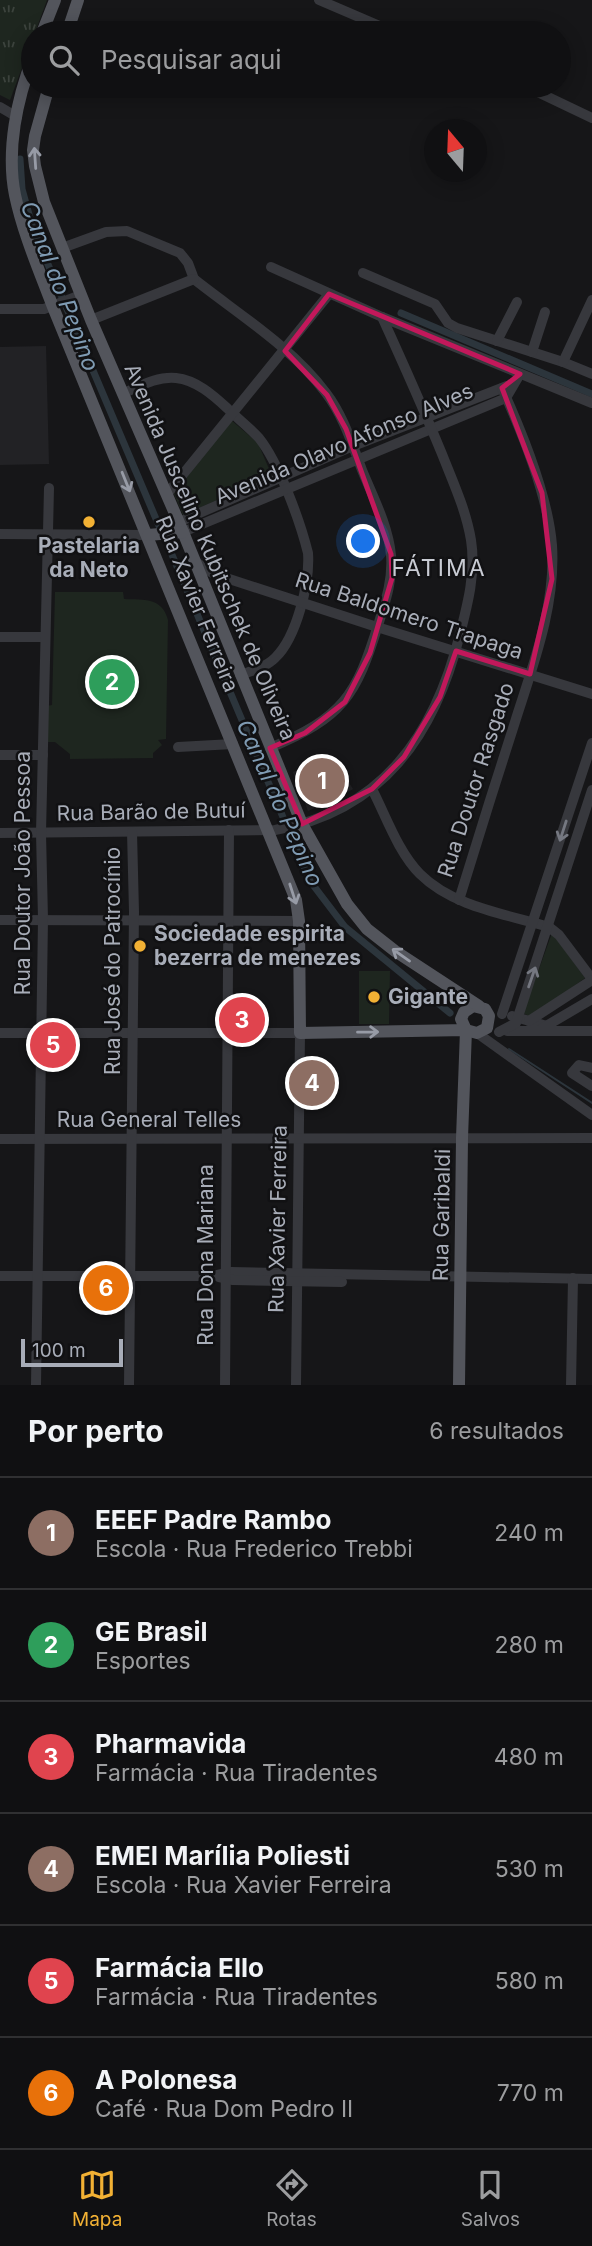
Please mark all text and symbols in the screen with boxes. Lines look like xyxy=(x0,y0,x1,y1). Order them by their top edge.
search box xyxy=(21,21,571,98)
icon: search xyxy=(45,41,83,79)
text: Pesquisar aqui xyxy=(101,44,282,75)
north arrow xyxy=(424,119,487,182)
one-way arrow xyxy=(28,147,41,170)
water label: Canal do Pepino xyxy=(15,197,105,375)
street label: Avenida Juscelino Kubitschek de Oliveira xyxy=(119,360,301,744)
street label: Avenida Olavo Afonso Alves xyxy=(211,378,477,509)
one-way arrow xyxy=(121,471,134,492)
street label: Rua Xavier Ferreira xyxy=(151,512,244,696)
marker: Pastelaria da Neto xyxy=(81,514,97,530)
your location xyxy=(346,524,380,558)
place label: Pastelaria da Neto xyxy=(38,533,140,582)
district label: FÁTIMA xyxy=(391,554,487,582)
street label: Rua Baldomero Trapaga xyxy=(292,567,526,664)
pin: 2 xyxy=(89,656,135,708)
street label: Rua Doutor Rasgado xyxy=(432,679,519,880)
water label: Canal do Pepino xyxy=(231,715,329,891)
street label: Rua Doutor João Pessoa xyxy=(10,751,35,995)
pin: 1 xyxy=(299,755,345,807)
street label: Rua Barão de Butuí xyxy=(56,797,247,826)
one-way arrow xyxy=(556,819,568,841)
street label: Rua José do Patrocínio xyxy=(100,847,125,1075)
one-way arrow xyxy=(288,882,300,904)
place label: Sociedade espirita bezerra de menezes xyxy=(154,921,361,970)
marker: Sociedade espirita bezerra de menezes xyxy=(132,938,148,954)
one-way arrow xyxy=(392,948,411,962)
one-way arrow xyxy=(527,967,539,989)
place label: Gigante xyxy=(388,984,468,1009)
marker: Gigante xyxy=(366,989,382,1005)
pin: 3 xyxy=(219,994,265,1046)
pin: 5 xyxy=(30,1019,76,1071)
one-way arrow xyxy=(356,1025,379,1038)
pin: 4 xyxy=(289,1057,335,1109)
street label: Rua General Telles xyxy=(57,1107,241,1132)
street label: Rua Xavier Ferreira xyxy=(263,1125,292,1313)
street label: Rua Garibaldi xyxy=(428,1149,455,1281)
street label: Rua Dona Mariana xyxy=(193,1164,218,1346)
pin: 6 xyxy=(83,1262,129,1314)
scale bar xyxy=(21,1336,122,1368)
text: 100 m xyxy=(32,1339,86,1362)
text: Por perto xyxy=(28,1413,164,1449)
text: 6 resultados xyxy=(429,1417,564,1445)
text: EEEF Padre Rambo xyxy=(95,1504,332,1535)
text: 1 xyxy=(46,1519,56,1547)
text: 240 m xyxy=(494,1519,564,1547)
text: Escola · Rua Frederico Trebbi xyxy=(95,1535,413,1563)
text: GE Brasil xyxy=(95,1616,208,1647)
text: 2 xyxy=(44,1631,58,1659)
text: 280 m xyxy=(495,1631,564,1659)
text: Esportes xyxy=(95,1647,191,1675)
text: Pharmavida xyxy=(95,1728,246,1759)
text: 3 xyxy=(44,1743,58,1771)
text: 480 m xyxy=(494,1743,564,1771)
text: Farmácia · Rua Tiradentes xyxy=(95,1759,378,1787)
text: EMEI Marília Poliesti xyxy=(95,1840,350,1871)
text: 4 xyxy=(43,1855,59,1883)
text: 530 m xyxy=(495,1855,564,1883)
text: Escola · Rua Xavier Ferreira xyxy=(95,1871,392,1899)
text: Farmácia Ello xyxy=(95,1952,264,1983)
text: 5 xyxy=(44,1967,58,1995)
text: 580 m xyxy=(495,1967,564,1995)
text: Farmácia · Rua Tiradentes xyxy=(95,1983,378,2011)
text: A Polonesa xyxy=(95,2064,237,2095)
text: 6 xyxy=(44,2079,58,2107)
text: 770 m xyxy=(497,2079,564,2107)
text: Café · Rua Dom Pedro II xyxy=(95,2095,353,2123)
tab: Mapa xyxy=(72,2166,122,2231)
tab: Rotas xyxy=(266,2166,317,2231)
tab: Salvos xyxy=(461,2166,520,2231)

